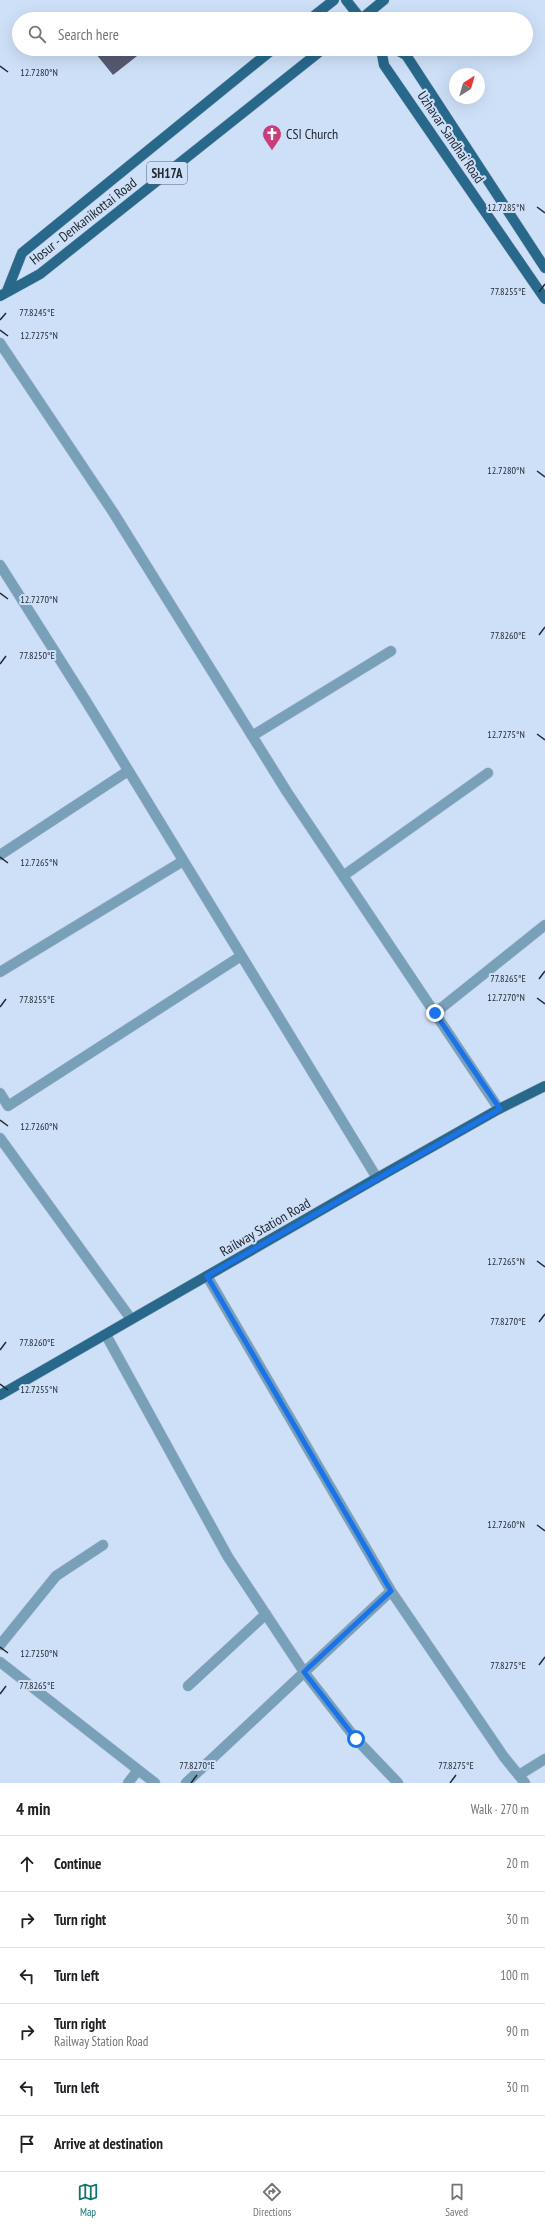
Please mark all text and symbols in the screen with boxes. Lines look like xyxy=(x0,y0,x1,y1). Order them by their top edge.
search box xyxy=(12,12,533,56)
icon: search xyxy=(26,23,48,45)
text: Search here xyxy=(58,25,119,44)
text: 12.7280°N xyxy=(20,66,58,79)
north arrow xyxy=(449,68,485,104)
street label: Uzhavar Sandhai Road xyxy=(414,87,488,187)
church icon: CSI Church xyxy=(261,123,283,151)
place label: CSI Church xyxy=(286,125,338,143)
road number: SH17A xyxy=(147,162,187,184)
street label: Hosur - Denkanikottai Road xyxy=(26,174,140,268)
text: 12.7285°N xyxy=(487,201,525,214)
text: 77.8255°E xyxy=(490,285,526,298)
text: 77.8245°E xyxy=(19,306,55,319)
text: 12.7275°N xyxy=(20,329,58,342)
text: 12.7280°N xyxy=(487,464,525,477)
text: 12.7270°N xyxy=(20,593,58,606)
text: 77.8260°E xyxy=(490,629,526,642)
text: 77.8250°E xyxy=(19,649,55,662)
text: 12.7275°N xyxy=(487,728,525,741)
text: 12.7265°N xyxy=(20,856,58,869)
text: 77.8265°E xyxy=(490,972,526,985)
text: 12.7270°N xyxy=(487,991,525,1004)
text: 77.8255°E xyxy=(19,993,55,1006)
route end xyxy=(426,1004,444,1022)
text: 12.7260°N xyxy=(20,1120,58,1133)
street label: Railway Station Road xyxy=(216,1194,314,1260)
text: 12.7265°N xyxy=(487,1255,525,1268)
text: 77.8270°E xyxy=(490,1315,526,1328)
text: 77.8260°E xyxy=(19,1336,55,1349)
text: 12.7255°N xyxy=(20,1383,58,1396)
text: 12.7260°N xyxy=(487,1518,525,1531)
text: 12.7250°N xyxy=(20,1647,58,1660)
text: 77.8275°E xyxy=(490,1659,526,1672)
text: 77.8265°E xyxy=(19,1679,55,1692)
route start xyxy=(347,1730,365,1748)
text: 77.8270°E xyxy=(179,1759,215,1772)
text: 77.8275°E xyxy=(438,1759,474,1772)
text: 4 min xyxy=(16,1798,50,1820)
text: Walk · 270 m xyxy=(471,1801,529,1818)
icon: ahead xyxy=(16,1853,38,1875)
text: Continue xyxy=(54,1854,101,1873)
text: 20 m xyxy=(506,1855,529,1872)
icon: right xyxy=(16,1909,38,1931)
text: Turn right xyxy=(54,1910,106,1929)
text: 30 m xyxy=(506,1911,529,1928)
icon: left xyxy=(16,1965,38,1987)
text: Turn left xyxy=(54,1966,99,1985)
text: 100 m xyxy=(500,1967,529,1984)
text: Turn right xyxy=(54,2014,106,2033)
icon: right xyxy=(16,2021,38,2043)
text: 90 m xyxy=(506,2023,529,2040)
text: Railway Station Road xyxy=(54,2033,148,2050)
icon: left xyxy=(16,2077,38,2099)
text: Turn left xyxy=(54,2078,99,2097)
text: 30 m xyxy=(506,2079,529,2096)
icon: arrive xyxy=(16,2133,38,2155)
text: Arrive at destination xyxy=(54,2134,163,2153)
tab: Map xyxy=(77,2181,99,2219)
tab: Directions xyxy=(253,2181,291,2219)
tab: Saved xyxy=(445,2181,468,2219)

